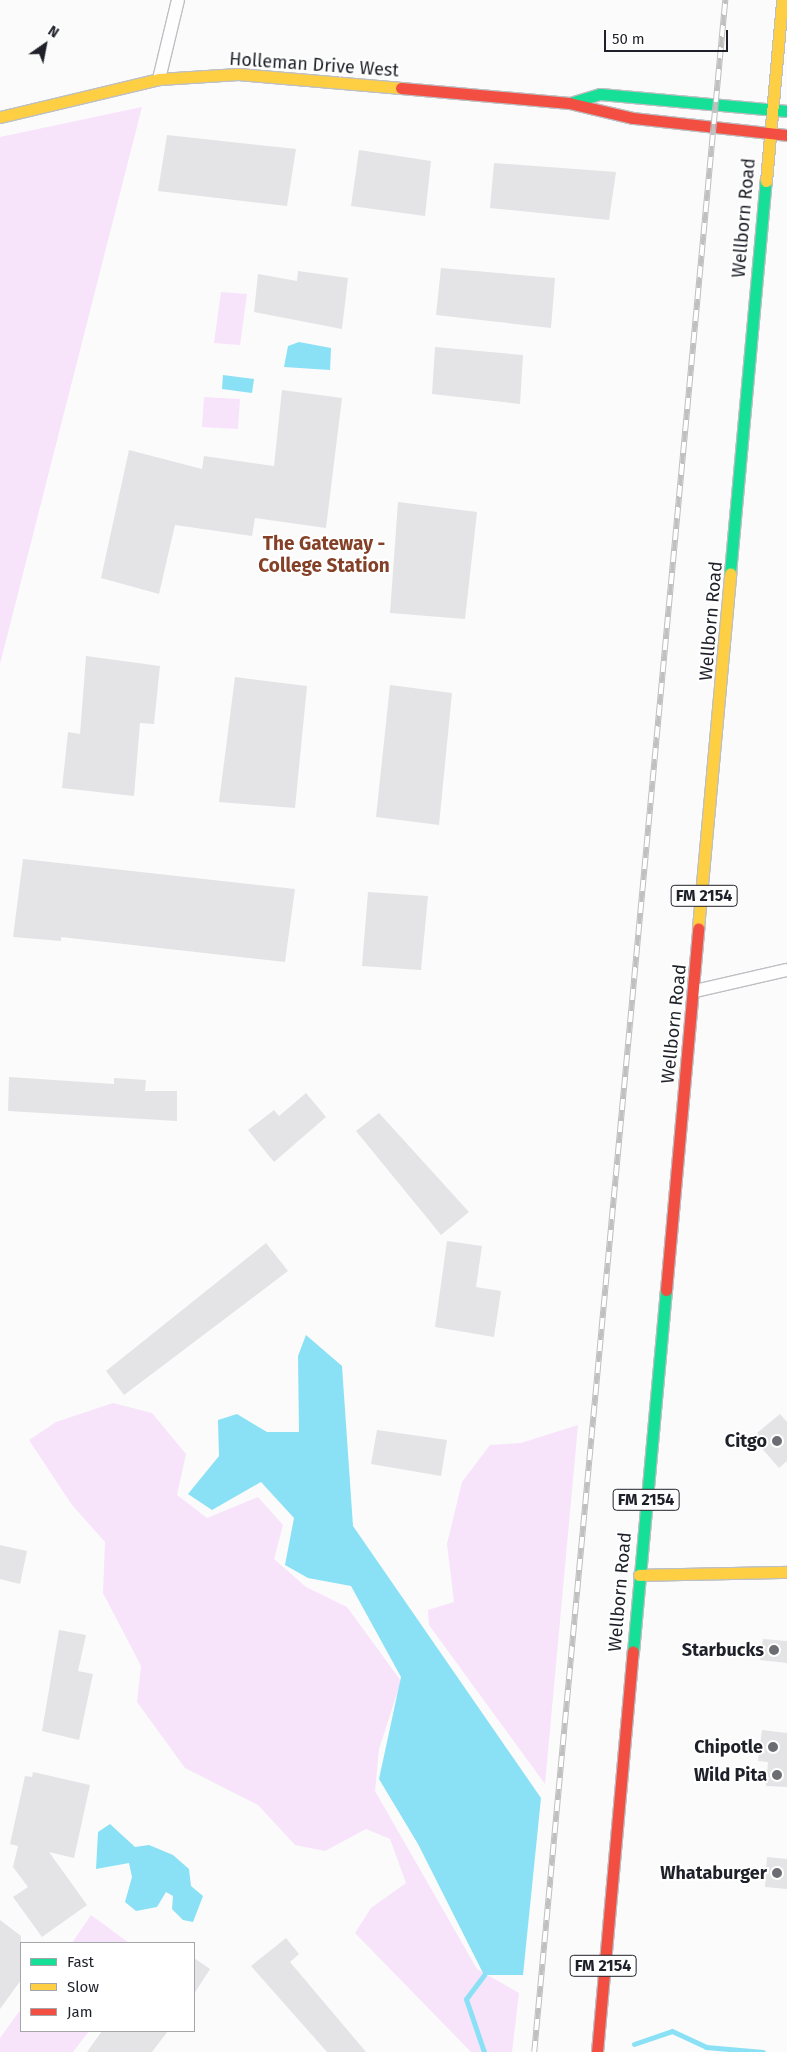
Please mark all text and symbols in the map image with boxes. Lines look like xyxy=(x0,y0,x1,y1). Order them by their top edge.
north arrow xyxy=(20,20,70,70)
scale bar xyxy=(607,20,731,52)
text: N xyxy=(45,22,62,42)
text: 50 m xyxy=(612,30,645,48)
street label: Holleman Drive West xyxy=(228,48,400,82)
street label: Wellborn Road xyxy=(728,157,760,279)
district label: The Gateway - College Station xyxy=(258,533,390,577)
street label: Wellborn Road xyxy=(695,560,727,682)
road number: FM 2154 xyxy=(670,882,738,909)
street label: Wellborn Road xyxy=(657,963,691,1085)
place label: Citgo xyxy=(725,1430,767,1452)
marker: Citgo xyxy=(771,1435,783,1447)
road number: FM 2154 xyxy=(612,1486,680,1514)
street label: Wellborn Road xyxy=(604,1531,636,1653)
place label: Starbucks xyxy=(682,1639,764,1661)
marker: Starbucks xyxy=(768,1644,780,1656)
place label: Chipotle xyxy=(694,1736,763,1758)
marker: Chipotle xyxy=(767,1741,779,1753)
place label: Wild Pita xyxy=(694,1764,767,1786)
marker: Wild Pita xyxy=(771,1769,783,1781)
place label: Whataburger xyxy=(660,1862,767,1884)
marker: Whataburger xyxy=(771,1867,783,1879)
legend xyxy=(20,1942,195,2032)
road number: FM 2154 xyxy=(569,1952,637,1980)
text: Fast xyxy=(67,1953,94,1971)
text: Slow xyxy=(67,1978,99,1996)
text: Jam xyxy=(67,2003,93,2021)

